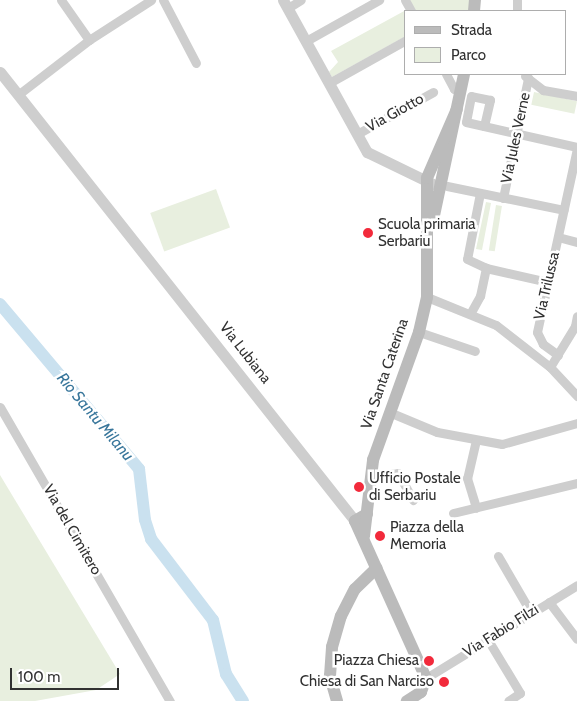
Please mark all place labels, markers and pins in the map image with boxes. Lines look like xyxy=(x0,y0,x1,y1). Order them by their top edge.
place label: Scuola primaria Serbariu xyxy=(378,215,476,250)
marker: Scuola primaria Serbariu xyxy=(362,227,374,239)
place label: Ufficio Postale di Serbariu xyxy=(369,469,461,504)
marker: Ufficio Postale di Serbariu xyxy=(353,481,365,493)
place label: Piazza della Memoria xyxy=(390,518,464,553)
marker: Piazza della Memoria xyxy=(374,530,386,542)
place label: Piazza Chiesa xyxy=(334,652,419,670)
marker: Piazza Chiesa xyxy=(423,655,435,667)
place label: Chiesa di San Narciso xyxy=(300,673,434,691)
marker: Chiesa di San Narciso xyxy=(438,676,450,688)

